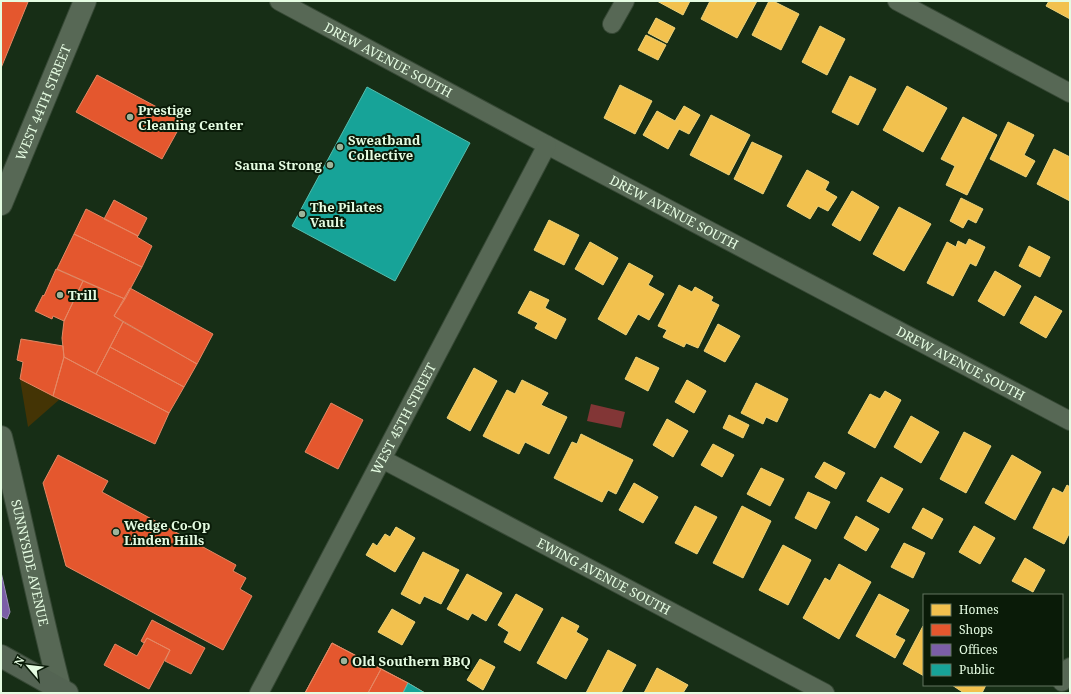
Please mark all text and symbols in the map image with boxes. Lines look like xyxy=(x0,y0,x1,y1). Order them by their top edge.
street label: DREW AVENUE SOUTH xyxy=(321,18,455,101)
street label: WEST 44TH STREET xyxy=(11,42,75,163)
place label: Prestige Cleaning Center xyxy=(138,101,244,134)
marker: Prestige Cleaning Center xyxy=(125,112,135,122)
place label: Sweatband Collective xyxy=(348,131,421,164)
marker: Sweatband Collective xyxy=(335,142,345,152)
place label: Sauna Strong xyxy=(235,156,323,174)
marker: Sauna Strong xyxy=(325,160,335,170)
street label: DREW AVENUE SOUTH xyxy=(607,171,742,253)
place label: The Pilates Vault xyxy=(310,198,382,231)
marker: The Pilates Vault xyxy=(297,209,307,219)
place label: Trill xyxy=(68,286,97,304)
marker: Trill xyxy=(55,290,65,300)
street label: DREW AVENUE SOUTH xyxy=(893,322,1028,405)
street label: WEST 45TH STREET xyxy=(366,360,440,478)
street label: SUNNYSIDE AVENUE xyxy=(7,498,53,628)
place label: Wedge Co-Op Linden Hills xyxy=(124,516,210,549)
marker: Wedge Co-Op Linden Hills xyxy=(111,527,121,537)
street label: EWING AVENUE SOUTH xyxy=(534,533,674,619)
legend xyxy=(923,594,1063,686)
text: Homes xyxy=(959,601,999,618)
text: Shops xyxy=(959,621,993,638)
text: Offices xyxy=(959,641,998,658)
north arrow xyxy=(8,646,48,686)
place label: Old Southern BBQ xyxy=(352,652,471,670)
text: N xyxy=(10,653,28,668)
marker: Old Southern BBQ xyxy=(339,656,349,666)
text: Public xyxy=(959,661,995,678)

